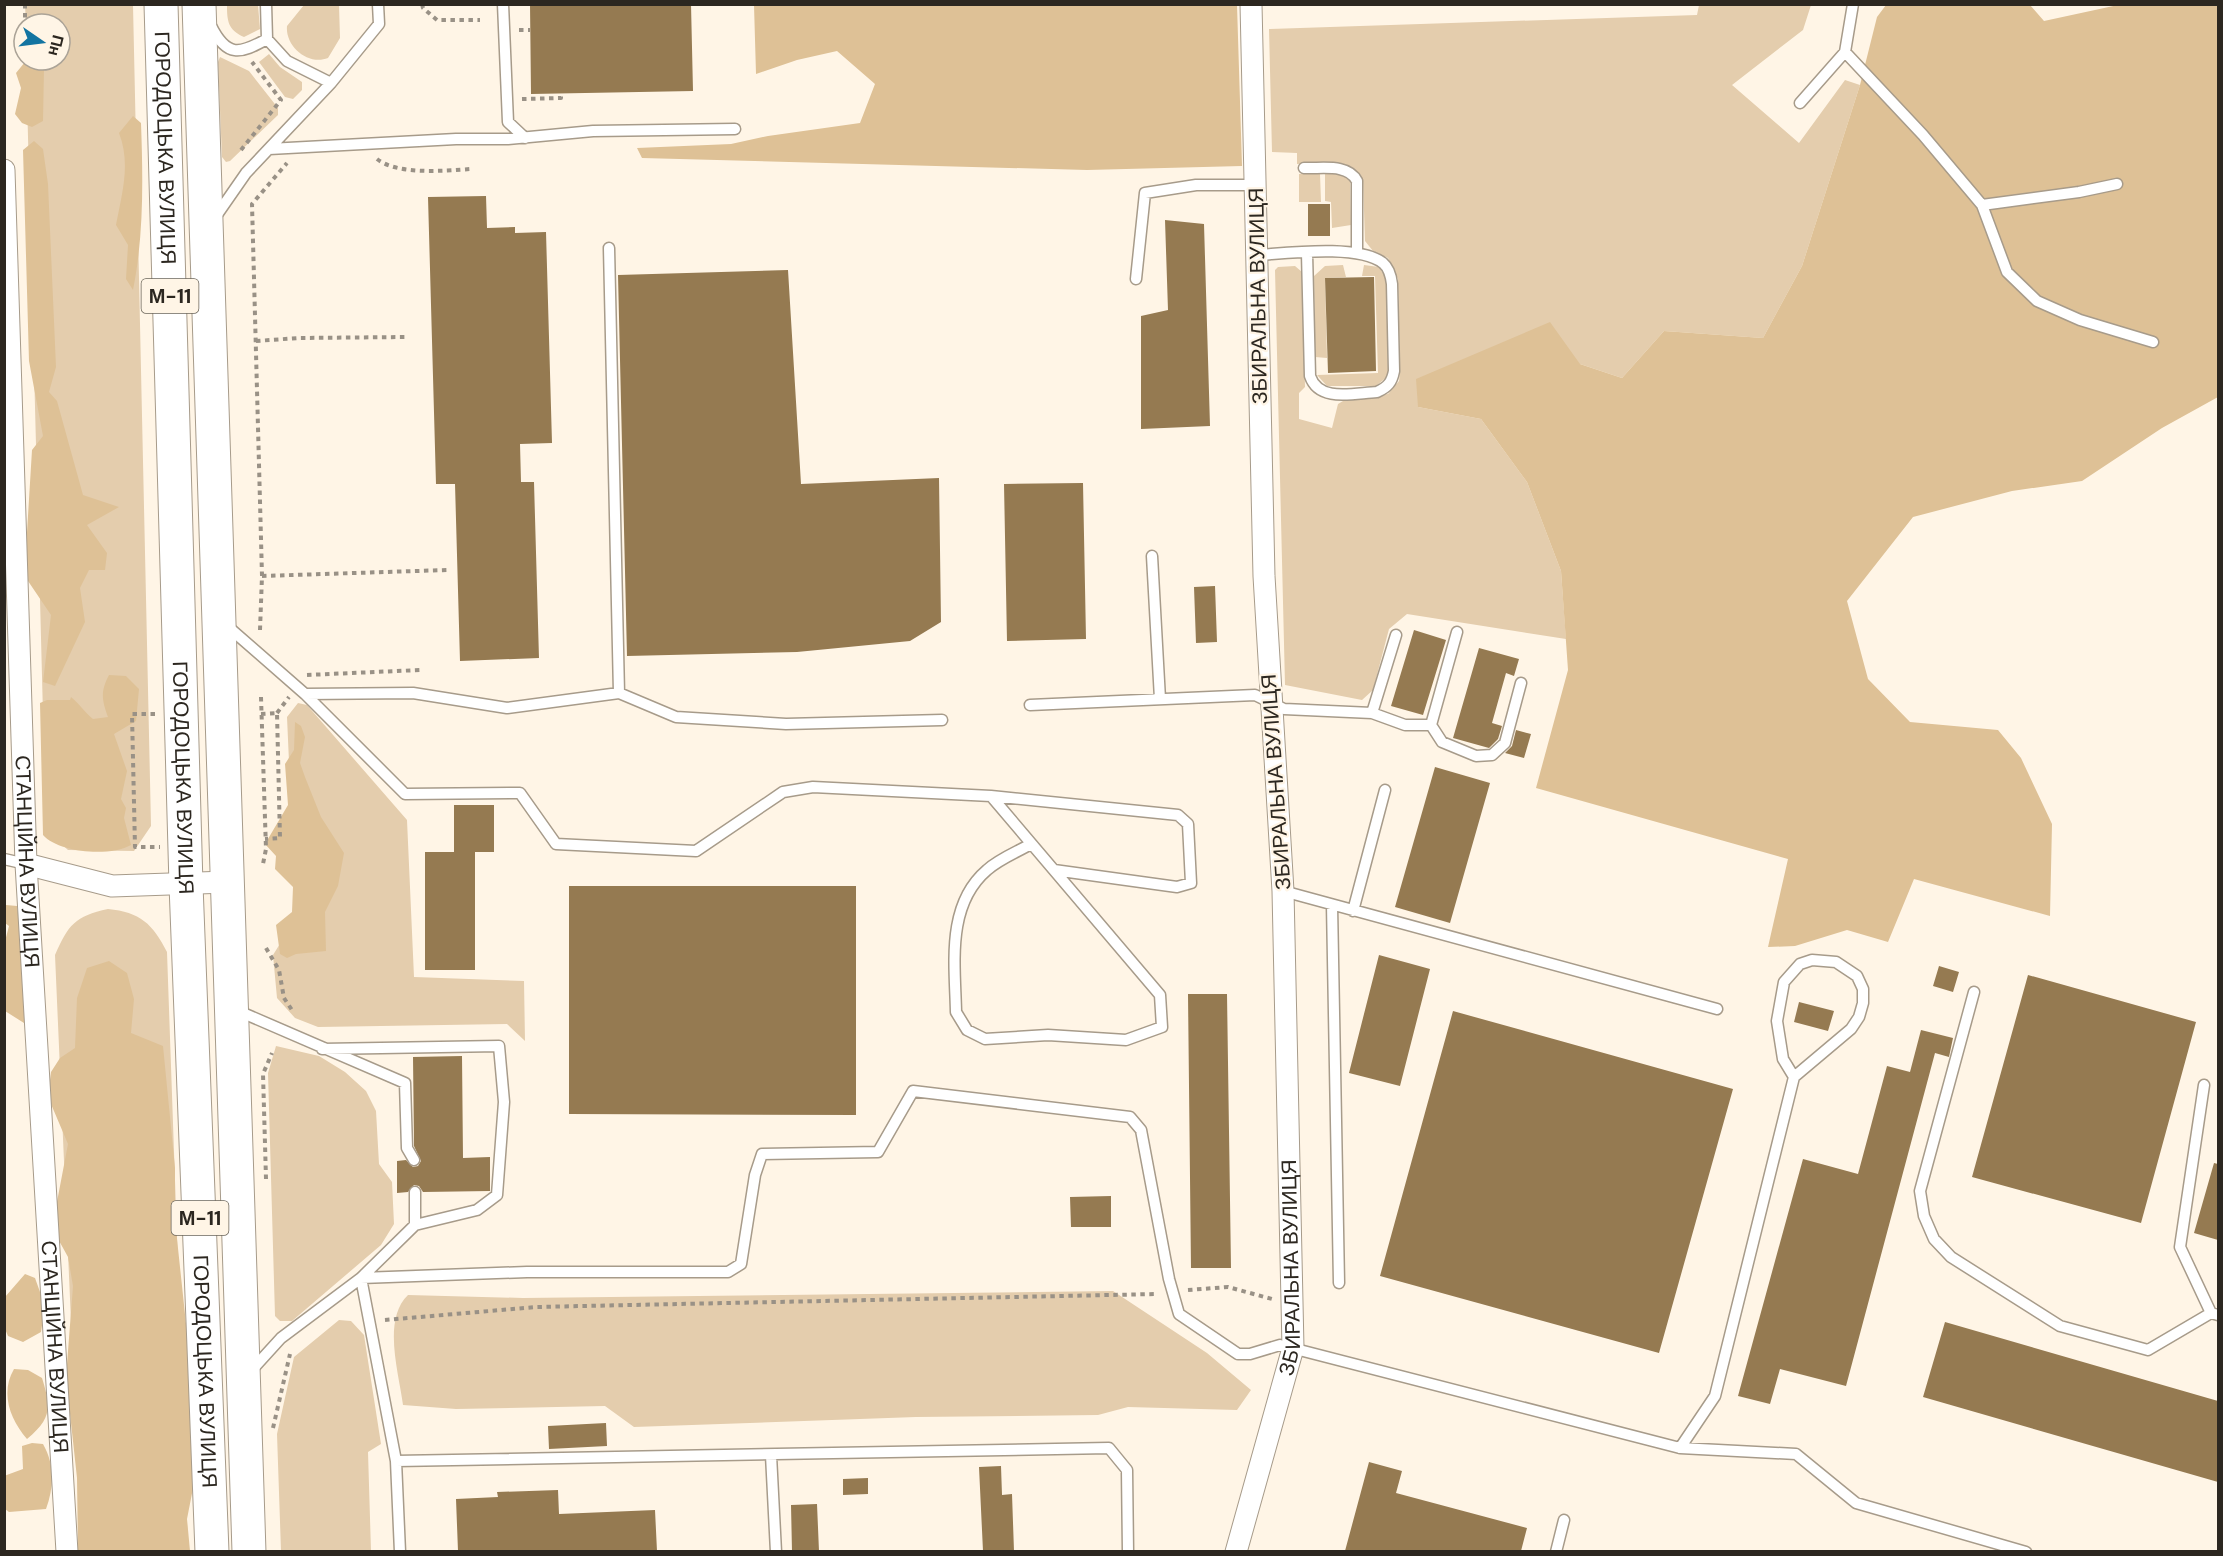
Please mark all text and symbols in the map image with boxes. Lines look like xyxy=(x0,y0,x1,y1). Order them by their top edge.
north arrow xyxy=(12,12,72,72)
street label: ГОРОДОЦЬКА ВУЛИЦЯ xyxy=(148,31,182,265)
text: Пн xyxy=(43,33,69,58)
street label: ЗБИРАЛЬНА ВУЛИЦЯ xyxy=(1242,188,1274,404)
road number: М-11 xyxy=(142,279,198,313)
street label: ГОРОДОЦЬКА ВУЛИЦЯ xyxy=(166,661,200,895)
street label: ЗБИРАЛЬНА ВУЛИЦЯ xyxy=(1254,673,1298,891)
street label: СТАНЦІЙНА ВУЛИЦЯ xyxy=(9,755,46,969)
street label: ЗБИРАЛЬНА ВУЛИЦЯ xyxy=(1272,1159,1307,1379)
road number: М-11 xyxy=(172,1201,228,1235)
street label: СТАНЦІЙНА ВУЛИЦЯ xyxy=(34,1240,75,1454)
street label: ГОРОДОЦЬКА ВУЛИЦЯ xyxy=(186,1254,223,1488)

